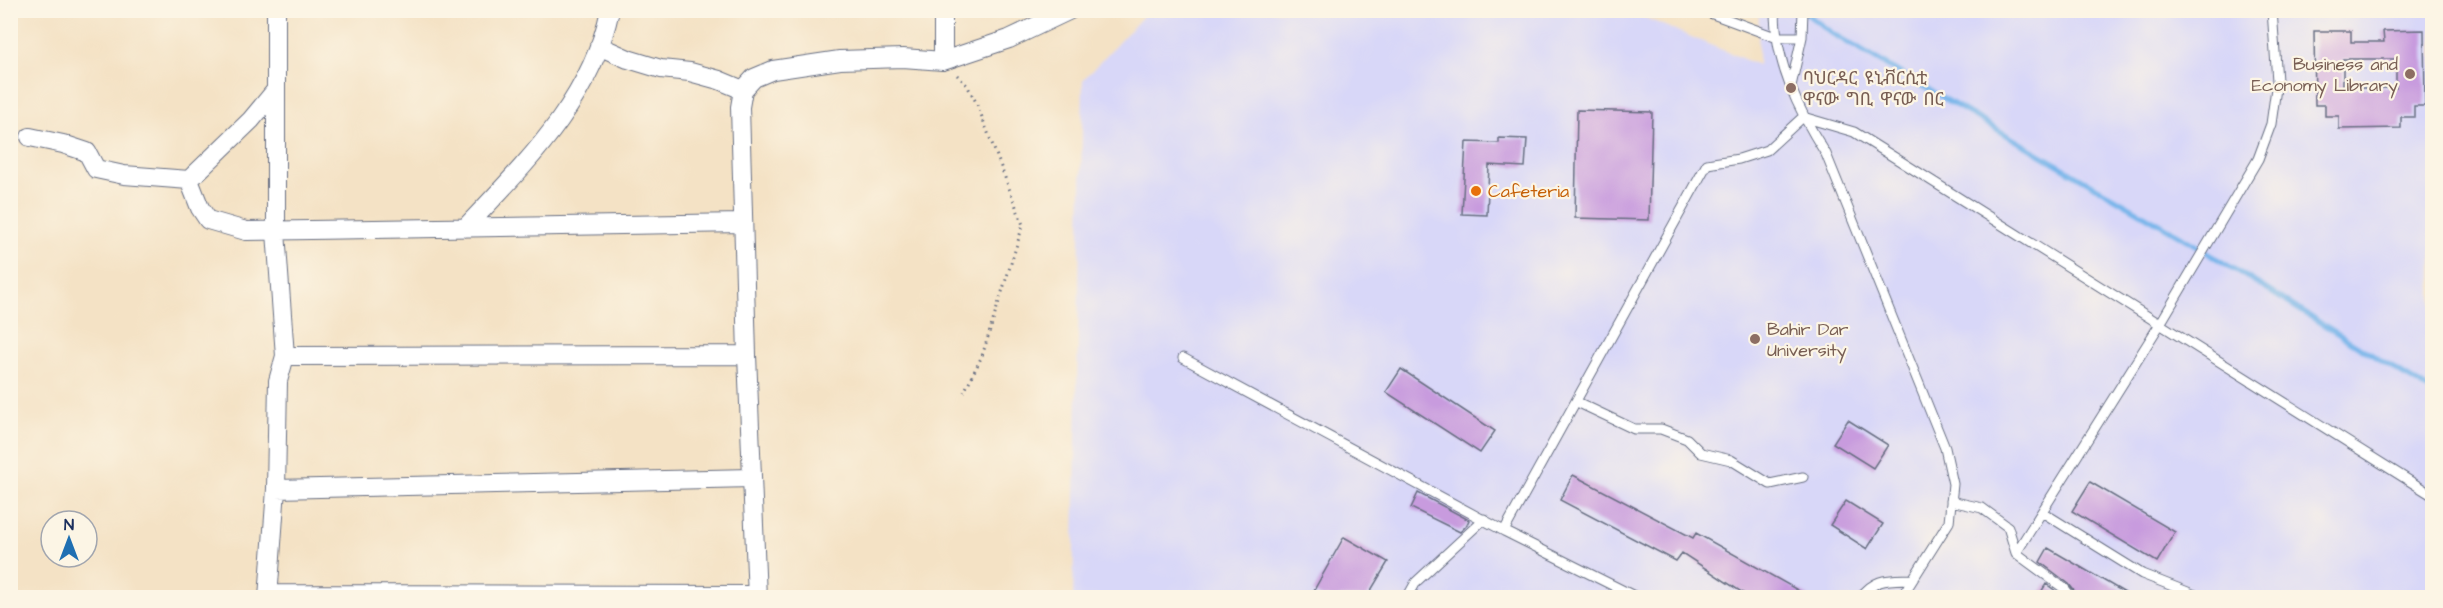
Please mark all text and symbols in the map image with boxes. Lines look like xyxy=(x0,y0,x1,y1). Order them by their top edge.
place label: Business and Economy Library xyxy=(2251,52,2398,99)
place label: ባህርዳር ዩኒቭርሲቲ ዋናው ግቢ ዋናው በር xyxy=(1803,66,1944,112)
marker: Business and Economy Library xyxy=(2403,67,2417,81)
marker: ባህርዳር ዩኒቭርሲቲ ዋናው ግቢ ዋናው በር xyxy=(1784,81,1798,95)
place label: Cafeteria xyxy=(1488,179,1569,204)
marker: Cafeteria xyxy=(1469,184,1483,198)
place label: Bahir Dar University xyxy=(1767,317,1849,364)
marker: Bahir Dar University xyxy=(1748,332,1762,346)
north arrow xyxy=(39,509,99,569)
text: N xyxy=(64,514,74,536)

